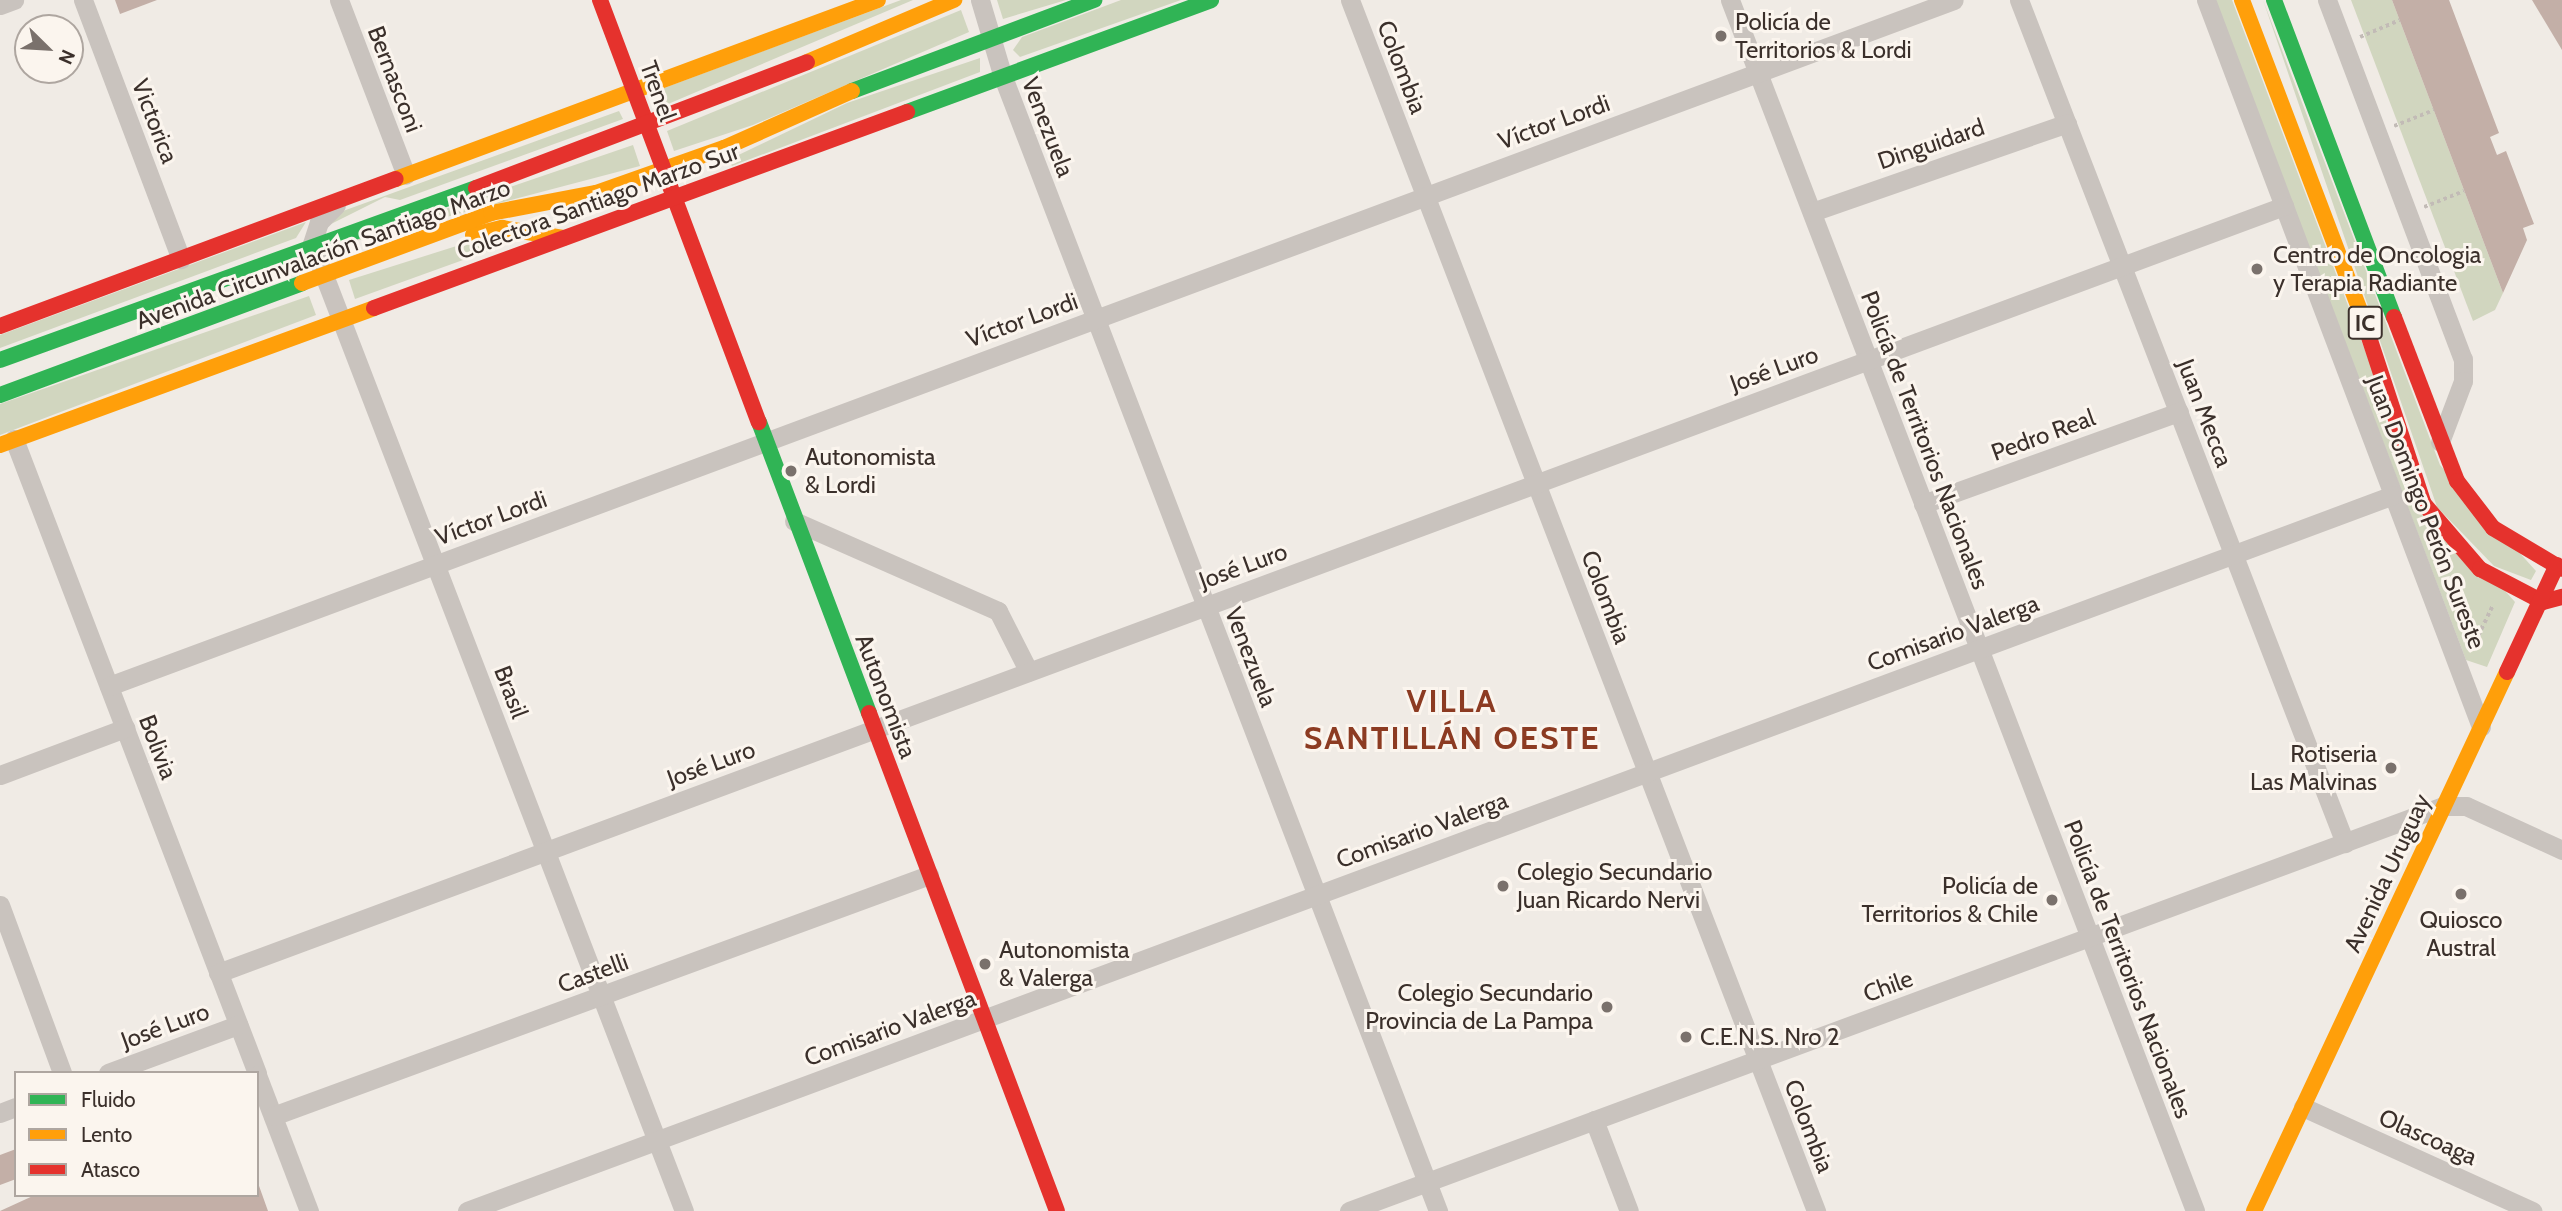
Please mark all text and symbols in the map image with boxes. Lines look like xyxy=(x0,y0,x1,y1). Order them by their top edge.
place label: Policía de Territorios & Lordi xyxy=(1735,8,1912,64)
north arrow xyxy=(14,14,84,84)
street label: Colombia xyxy=(1371,16,1433,118)
street label: Bernasconi xyxy=(362,22,428,136)
marker: Policía de Territorios & Lordi xyxy=(1713,28,1729,44)
text: N xyxy=(54,46,80,68)
street label: Trenel xyxy=(634,57,682,125)
street label: Venezuela xyxy=(1016,73,1080,181)
street label: Victorica xyxy=(126,75,184,167)
street label: Víctor Lordi xyxy=(1494,89,1614,155)
street label: Dinguidard xyxy=(1874,112,1988,176)
street label: Colectora Santiago Marzo Sur xyxy=(453,137,743,265)
street label: Avenida Circunvalación Santiago Marzo xyxy=(132,173,514,335)
place label: Centro de Oncologia y Terapia Radiante xyxy=(2273,241,2481,297)
marker: Centro de Oncologia y Terapia Radiante xyxy=(2247,259,2267,279)
street label: Víctor Lordi xyxy=(962,287,1082,353)
street label: Policía de Territorios Nacionales xyxy=(1855,287,1995,593)
road number: IC xyxy=(2348,304,2382,342)
street label: José Luro xyxy=(1726,340,1822,398)
street label: Juan Mecca xyxy=(2171,355,2239,471)
street label: Juan Domingo Perón Sureste xyxy=(2360,371,2492,653)
street label: Pedro Real xyxy=(1987,403,2099,467)
place label: Autonomista & Lordi xyxy=(805,443,936,499)
marker: Autonomista & Lordi xyxy=(783,463,799,479)
street label: Víctor Lordi xyxy=(431,485,551,551)
street label: José Luro xyxy=(1195,537,1291,595)
street label: Colombia xyxy=(1575,546,1637,648)
street label: Comisario Valerga xyxy=(1863,589,2043,677)
street label: Venezuela xyxy=(1219,603,1283,711)
street label: Autonomista xyxy=(849,630,923,762)
street label: Brasil xyxy=(488,662,534,722)
district label: VILLA SANTILLÁN OESTE xyxy=(1306,683,1598,758)
street label: Bolivia xyxy=(133,711,183,783)
street label: José Luro xyxy=(663,735,759,793)
place label: Rotiseria Las Malvinas xyxy=(2250,740,2377,796)
marker: Rotiseria Las Malvinas xyxy=(2383,760,2399,776)
street label: Comisario Valerga xyxy=(1332,786,1512,874)
street label: Avenida Uruguay xyxy=(2338,789,2436,957)
street label: Policía de Territorios Nacionales xyxy=(2058,816,2198,1122)
place label: Colegio Secundario Juan Ricardo Nervi xyxy=(1517,858,1712,914)
place label: Policía de Territorios & Chile xyxy=(1861,872,2038,928)
marker: Colegio Secundario Juan Ricardo Nervi xyxy=(1495,878,1511,894)
marker: Quiosco Austral xyxy=(2453,886,2469,902)
marker: Policía de Territorios & Chile xyxy=(2044,892,2060,908)
place label: Quiosco Austral xyxy=(2419,906,2503,962)
place label: Autonomista & Valerga xyxy=(999,936,1130,992)
street label: Castelli xyxy=(554,947,632,999)
marker: Autonomista & Valerga xyxy=(977,956,993,972)
street label: Chile xyxy=(1859,964,1917,1008)
place label: Colegio Secundario Provincia de La Pampa xyxy=(1365,979,1593,1035)
street label: Comisario Valerga xyxy=(800,984,980,1072)
street label: José Luro xyxy=(117,997,213,1055)
marker: Colegio Secundario Provincia de La Pampa xyxy=(1599,999,1615,1015)
place label: C.E.N.S. Nro 2 xyxy=(1700,1023,1839,1051)
marker: C.E.N.S. Nro 2 xyxy=(1678,1029,1694,1045)
legend xyxy=(14,1071,259,1197)
street label: Colombia xyxy=(1778,1075,1840,1177)
text: Fluido xyxy=(81,1087,136,1112)
street label: Olascoaga xyxy=(2374,1103,2482,1171)
text: Lento xyxy=(81,1122,132,1147)
text: Atasco xyxy=(81,1157,140,1182)

